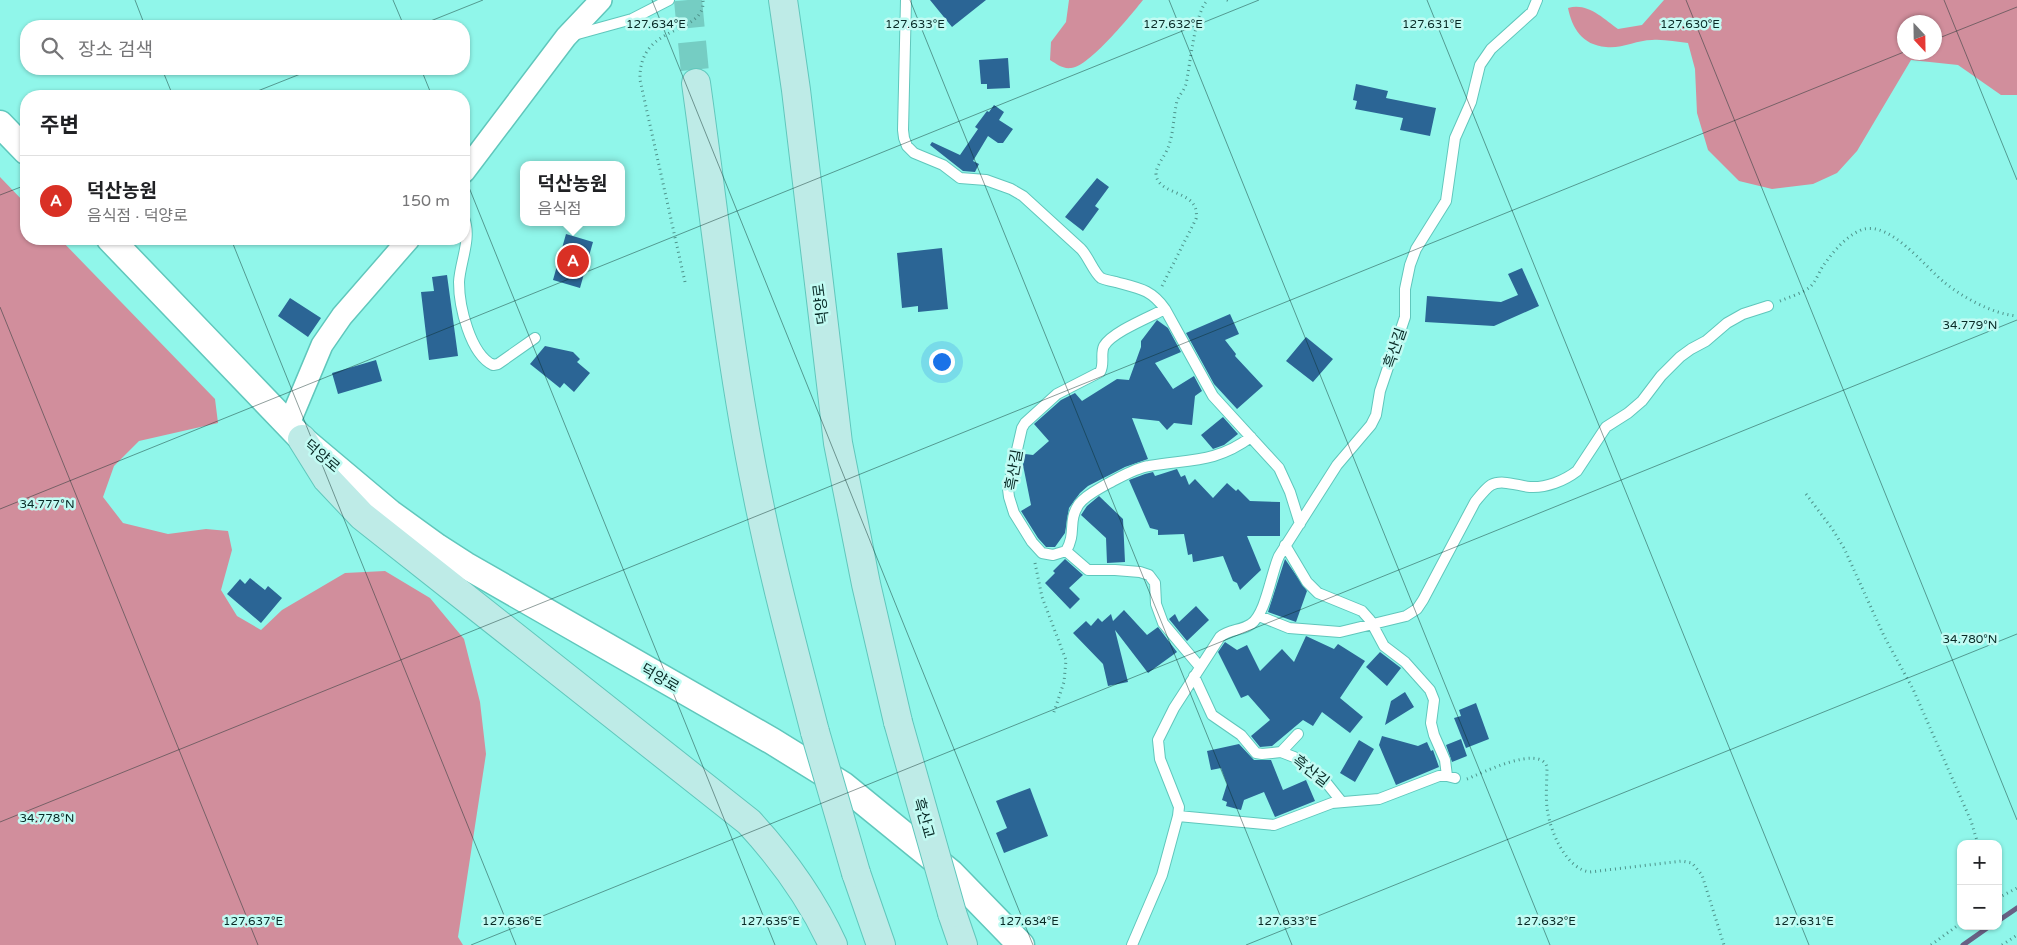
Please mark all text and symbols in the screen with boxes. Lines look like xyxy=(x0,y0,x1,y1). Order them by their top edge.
north arrow xyxy=(1897,15,1942,60)
text: 127.634°E xyxy=(626,17,686,31)
text: 127.633°E xyxy=(885,17,945,31)
text: 127.632°E xyxy=(1143,17,1203,31)
text: 127.631°E xyxy=(1402,17,1462,31)
text: 127.630°E xyxy=(1660,17,1720,31)
search box xyxy=(20,20,470,75)
icon: search xyxy=(38,34,66,62)
text: 장소 검색 xyxy=(78,39,153,61)
text: 주변 xyxy=(40,113,79,138)
popup xyxy=(520,161,625,226)
text: 덕산농원 xyxy=(538,173,607,195)
text: 덕산농원 xyxy=(87,180,157,202)
text: A xyxy=(50,191,62,211)
text: 150 m xyxy=(401,191,450,211)
text: 음식점 xyxy=(538,199,582,219)
text: 음식점 · 덕양로 xyxy=(87,206,188,226)
pin: A xyxy=(557,242,589,280)
street label: 덕양로 xyxy=(810,282,832,326)
text: 34.779°N xyxy=(1943,318,1997,332)
street label: 흑산길 xyxy=(1380,325,1410,371)
your location xyxy=(929,349,955,375)
street label: 덕양로 xyxy=(300,436,344,476)
street label: 흑산길 xyxy=(1002,448,1026,492)
text: 34.777°N xyxy=(19,497,75,511)
text: 34.780°N xyxy=(1943,632,1997,646)
street label: 덕양로 xyxy=(638,660,682,696)
street label: 흑산길 xyxy=(1289,751,1333,791)
street label: 흑산교 xyxy=(910,796,938,840)
text: 34.778°N xyxy=(20,811,74,825)
map controls xyxy=(1957,840,2002,930)
button: + xyxy=(1957,840,2002,885)
button: − xyxy=(1957,885,2002,930)
text: 127.637°E xyxy=(223,914,283,928)
text: 127.636°E xyxy=(482,914,542,928)
text: 127.635°E xyxy=(740,914,800,928)
text: 127.634°E xyxy=(999,914,1059,928)
text: 127.633°E xyxy=(1257,914,1317,928)
text: 127.632°E xyxy=(1516,914,1576,928)
text: 127.631°E xyxy=(1774,914,1834,928)

